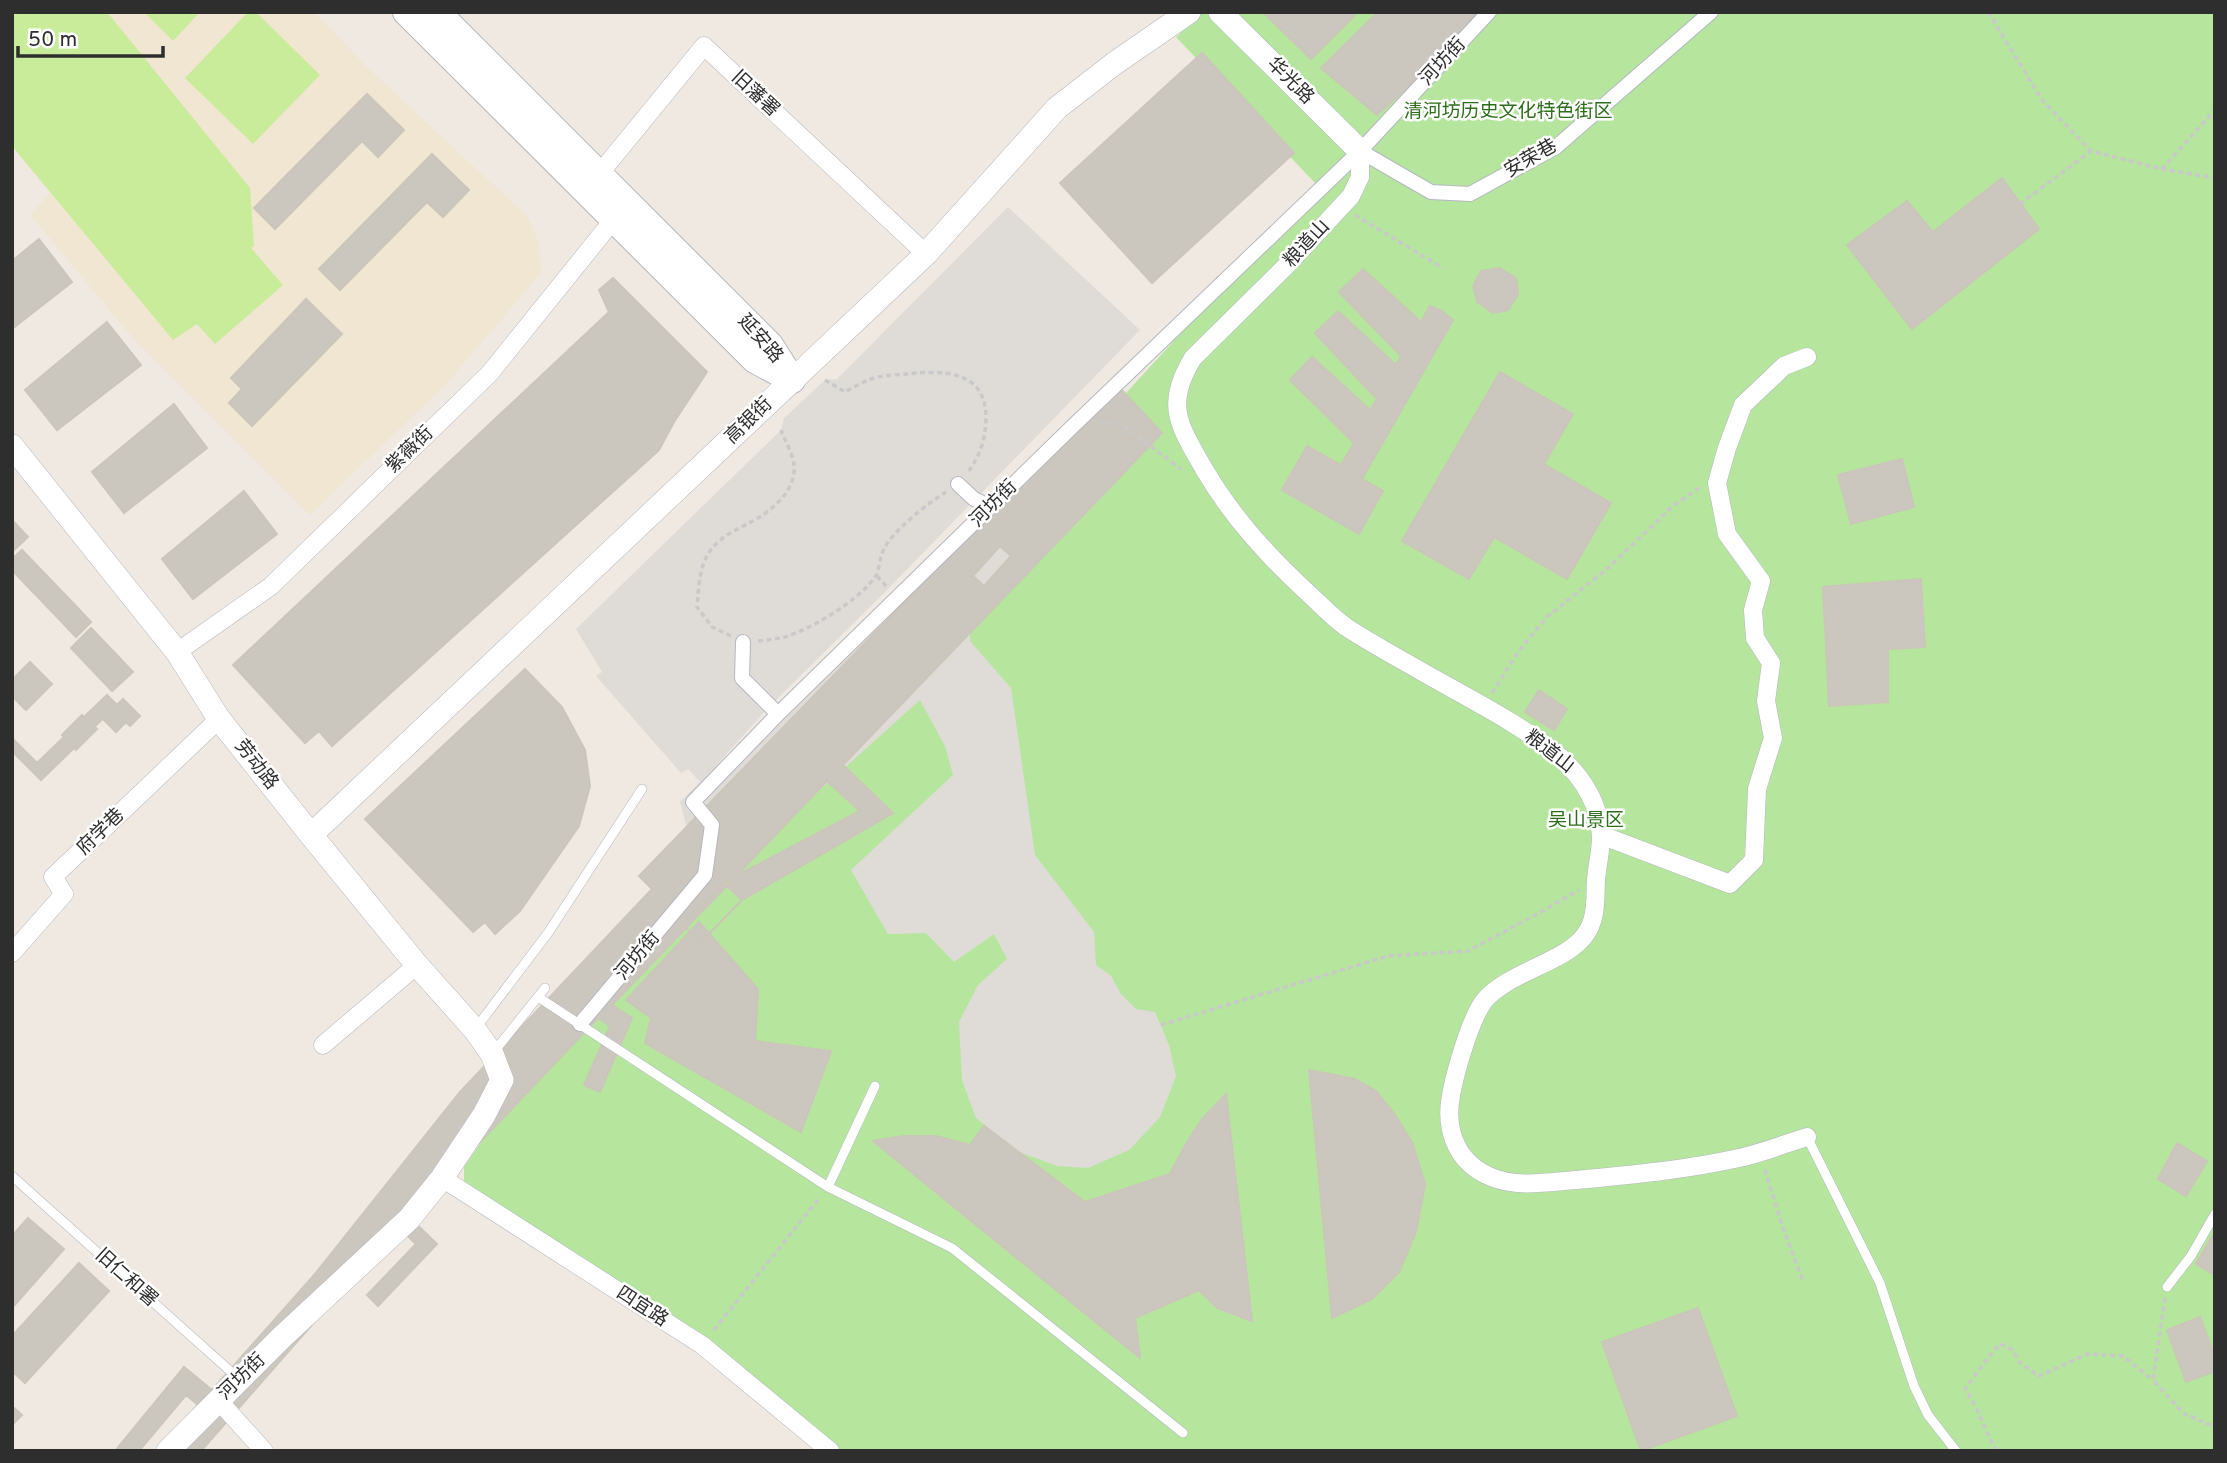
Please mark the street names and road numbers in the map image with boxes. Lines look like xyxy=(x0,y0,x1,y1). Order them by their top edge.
street label: 河坊街 xyxy=(1415,33,1471,91)
street label: 华光路 xyxy=(1261,52,1319,110)
street label: 旧藩署 xyxy=(726,66,784,122)
street label: 安荣巷 xyxy=(1500,134,1562,184)
street label: 粮道山 xyxy=(1279,215,1335,273)
street label: 延安路 xyxy=(732,310,788,368)
street label: 高银街 xyxy=(720,393,778,449)
street label: 紫薇街 xyxy=(381,422,439,478)
street label: 河坊街 xyxy=(965,475,1023,533)
street label: 粮道山 xyxy=(1519,725,1579,779)
street label: 劳动路 xyxy=(229,735,283,795)
street label: 府学巷 xyxy=(72,804,130,860)
street label: 河坊街 xyxy=(610,926,666,986)
street label: 旧仁和署 xyxy=(90,1244,162,1312)
street label: 四宜路 xyxy=(612,1281,672,1333)
street label: 河坊街 xyxy=(213,1349,271,1405)

